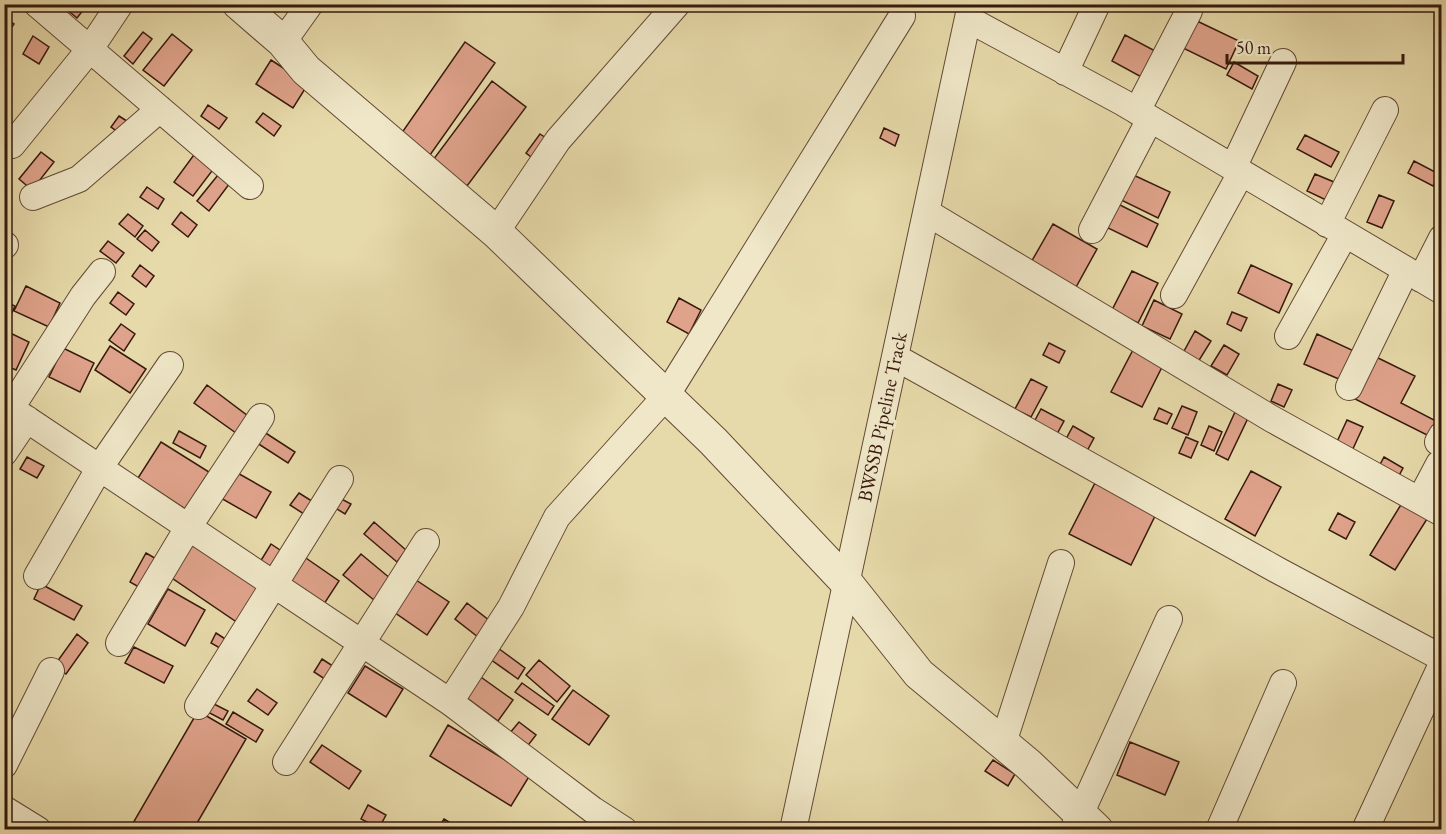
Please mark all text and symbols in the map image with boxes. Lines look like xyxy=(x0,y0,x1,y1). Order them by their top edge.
scale bar xyxy=(1227,27,1402,65)
text: 50 m xyxy=(1236,36,1271,59)
street label: BWSSB Pipeline Track xyxy=(851,329,913,504)

